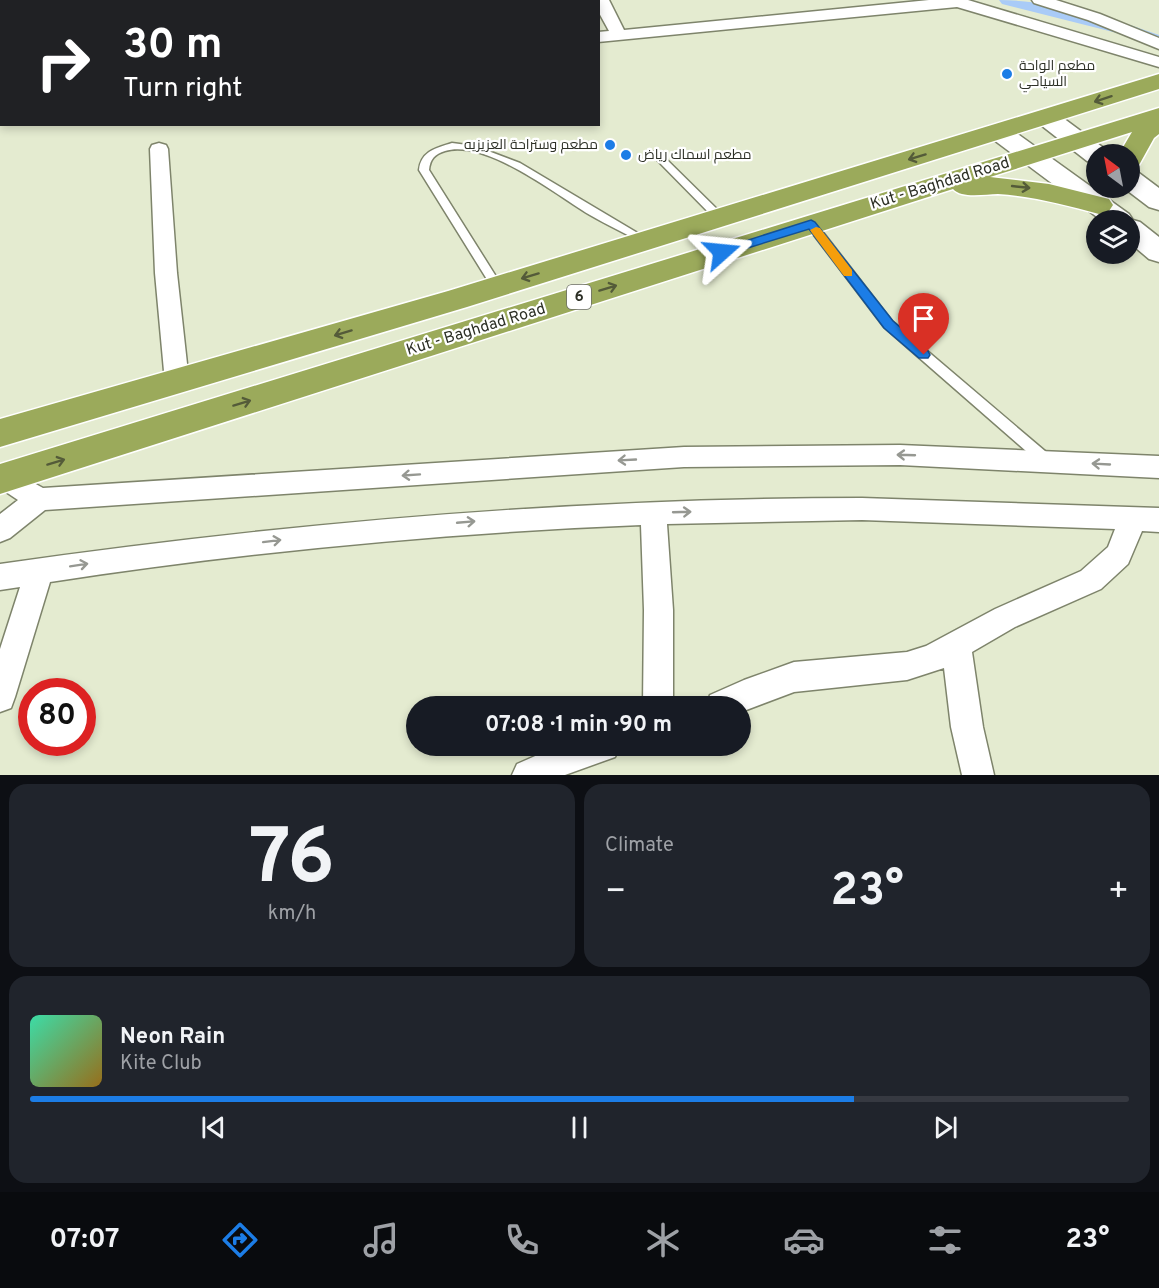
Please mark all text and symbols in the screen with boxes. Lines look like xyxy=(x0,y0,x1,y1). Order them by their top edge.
text: 30 m xyxy=(123,20,222,73)
icon: right xyxy=(24,24,102,102)
place label: مطعم الواحة السياحي xyxy=(1019,58,1095,93)
marker: مطعم الواحة السياحي xyxy=(1000,67,1014,81)
text: Turn right xyxy=(123,72,242,106)
one-way arrow xyxy=(1094,94,1113,105)
place label: مطعم وستراحة العزيزيه xyxy=(464,137,598,154)
marker: مطعم وستراحة العزيزيه xyxy=(603,138,617,152)
north arrow xyxy=(1086,144,1140,198)
map controls xyxy=(1086,144,1140,264)
place label: مطعم اسماك رياض xyxy=(638,147,751,164)
marker: مطعم اسماك رياض xyxy=(619,148,633,162)
one-way arrow xyxy=(908,152,927,163)
street label: Kut - Baghdad Road xyxy=(868,153,1012,215)
one-way arrow xyxy=(1011,182,1030,193)
button: layers xyxy=(1086,210,1140,264)
position arrow xyxy=(690,220,754,284)
one-way arrow xyxy=(521,271,540,282)
one-way arrow xyxy=(598,282,617,293)
road number: 6 xyxy=(567,285,591,309)
pin xyxy=(898,293,949,355)
street label: Kut - Baghdad Road xyxy=(404,299,548,361)
icon: arrive xyxy=(907,302,940,335)
one-way arrow xyxy=(334,328,353,339)
one-way arrow xyxy=(232,397,251,408)
one-way arrow xyxy=(896,450,916,461)
one-way arrow xyxy=(617,454,637,465)
one-way arrow xyxy=(46,456,65,467)
one-way arrow xyxy=(1091,459,1111,470)
one-way arrow xyxy=(402,469,422,480)
one-way arrow xyxy=(671,506,691,517)
one-way arrow xyxy=(456,516,476,527)
one-way arrow xyxy=(262,536,282,547)
one-way arrow xyxy=(68,559,88,570)
speed limit sign: 80 xyxy=(18,678,96,756)
text: 07:08 · 1 min · 90 m xyxy=(485,712,672,739)
text: 76 xyxy=(249,812,335,911)
text: Climate xyxy=(605,833,674,859)
text: 23° xyxy=(830,864,904,921)
text: − xyxy=(605,872,626,914)
text: + xyxy=(1108,872,1129,914)
text: km/h xyxy=(268,901,316,927)
text: Neon Rain xyxy=(120,1024,225,1051)
text: Kite Club xyxy=(120,1051,202,1077)
icon: previous xyxy=(197,1111,230,1144)
icon: pause xyxy=(563,1111,596,1144)
icon: next xyxy=(929,1111,962,1144)
icon: directions xyxy=(219,1219,261,1261)
icon: music xyxy=(360,1219,402,1261)
icon: phone xyxy=(501,1219,543,1261)
icon: climate xyxy=(642,1219,684,1261)
icon: car xyxy=(783,1219,825,1261)
icon: filters xyxy=(924,1219,966,1261)
text: 07:07 xyxy=(50,1223,120,1257)
text: 23° xyxy=(1065,1223,1109,1257)

